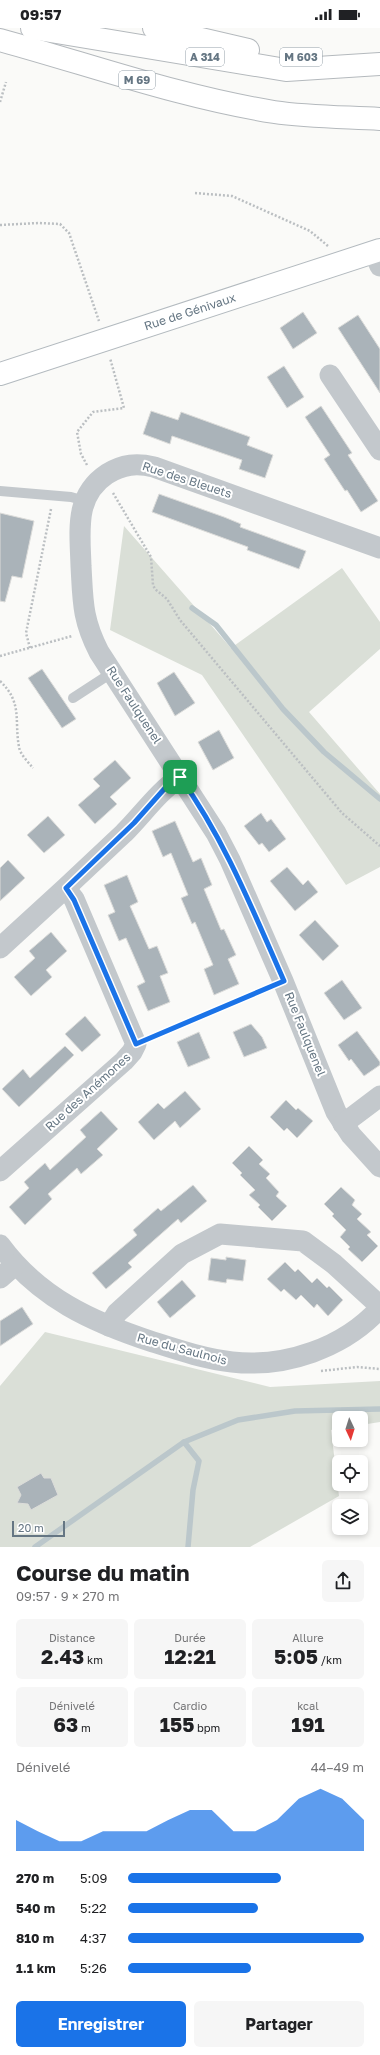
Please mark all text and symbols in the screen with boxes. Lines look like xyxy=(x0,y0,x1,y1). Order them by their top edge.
text: 09:57 xyxy=(20,5,61,23)
road number: A 314 xyxy=(186,48,224,66)
road number: M 603 xyxy=(280,48,322,66)
road number: M 69 xyxy=(119,71,155,89)
street label: Rue de Génivaux xyxy=(142,290,238,333)
street label: Rue des Bleuets xyxy=(141,458,234,501)
street label: Rue Faulquenel xyxy=(104,663,165,747)
pin xyxy=(163,760,197,794)
icon: arrive xyxy=(169,766,191,788)
street label: Rue Faulquenel xyxy=(282,989,329,1078)
street label: Rue des Anémones xyxy=(42,1049,133,1134)
street label: Rue du Saulnois xyxy=(136,1329,229,1368)
north arrow xyxy=(332,1411,368,1447)
map controls xyxy=(332,1411,368,1535)
button: locate xyxy=(332,1455,368,1491)
button: layers xyxy=(332,1499,368,1535)
scale bar xyxy=(12,1519,65,1538)
text: 20 m xyxy=(18,1521,44,1534)
text: Course du matin xyxy=(16,1559,190,1586)
button: share xyxy=(322,1560,364,1602)
text: 09:57 · 9 × 270 m xyxy=(16,1588,119,1604)
text: Distance xyxy=(49,1631,95,1644)
text: Durée xyxy=(174,1631,206,1644)
text: Allure xyxy=(292,1631,324,1644)
text: 2.43 xyxy=(41,1644,84,1668)
text: 12:21 xyxy=(164,1644,216,1668)
text: 5:05 xyxy=(274,1644,318,1668)
text: km xyxy=(84,1653,103,1666)
text: /km xyxy=(318,1653,342,1666)
text: Dénivelé xyxy=(49,1699,95,1712)
text: Cardio xyxy=(173,1699,207,1712)
text: kcal xyxy=(297,1699,319,1712)
text: 63 xyxy=(53,1712,78,1736)
text: 155 xyxy=(160,1712,194,1736)
text: 191 xyxy=(291,1712,325,1736)
text: m xyxy=(78,1721,91,1734)
text: bpm xyxy=(194,1721,220,1734)
text: Dénivelé xyxy=(16,1759,70,1775)
text: 44–49 m xyxy=(311,1759,364,1775)
text: 270 m xyxy=(16,1870,54,1886)
text: 5:09 xyxy=(80,1870,107,1886)
text: 540 m xyxy=(16,1900,55,1916)
text: 5:22 xyxy=(80,1900,107,1916)
text: 810 m xyxy=(16,1930,54,1946)
text: 4:37 xyxy=(80,1930,106,1946)
text: 1.1 km xyxy=(16,1960,56,1976)
text: 5:26 xyxy=(80,1960,107,1976)
button: Enregistrer xyxy=(16,2001,186,2047)
button: Partager xyxy=(194,2001,364,2047)

